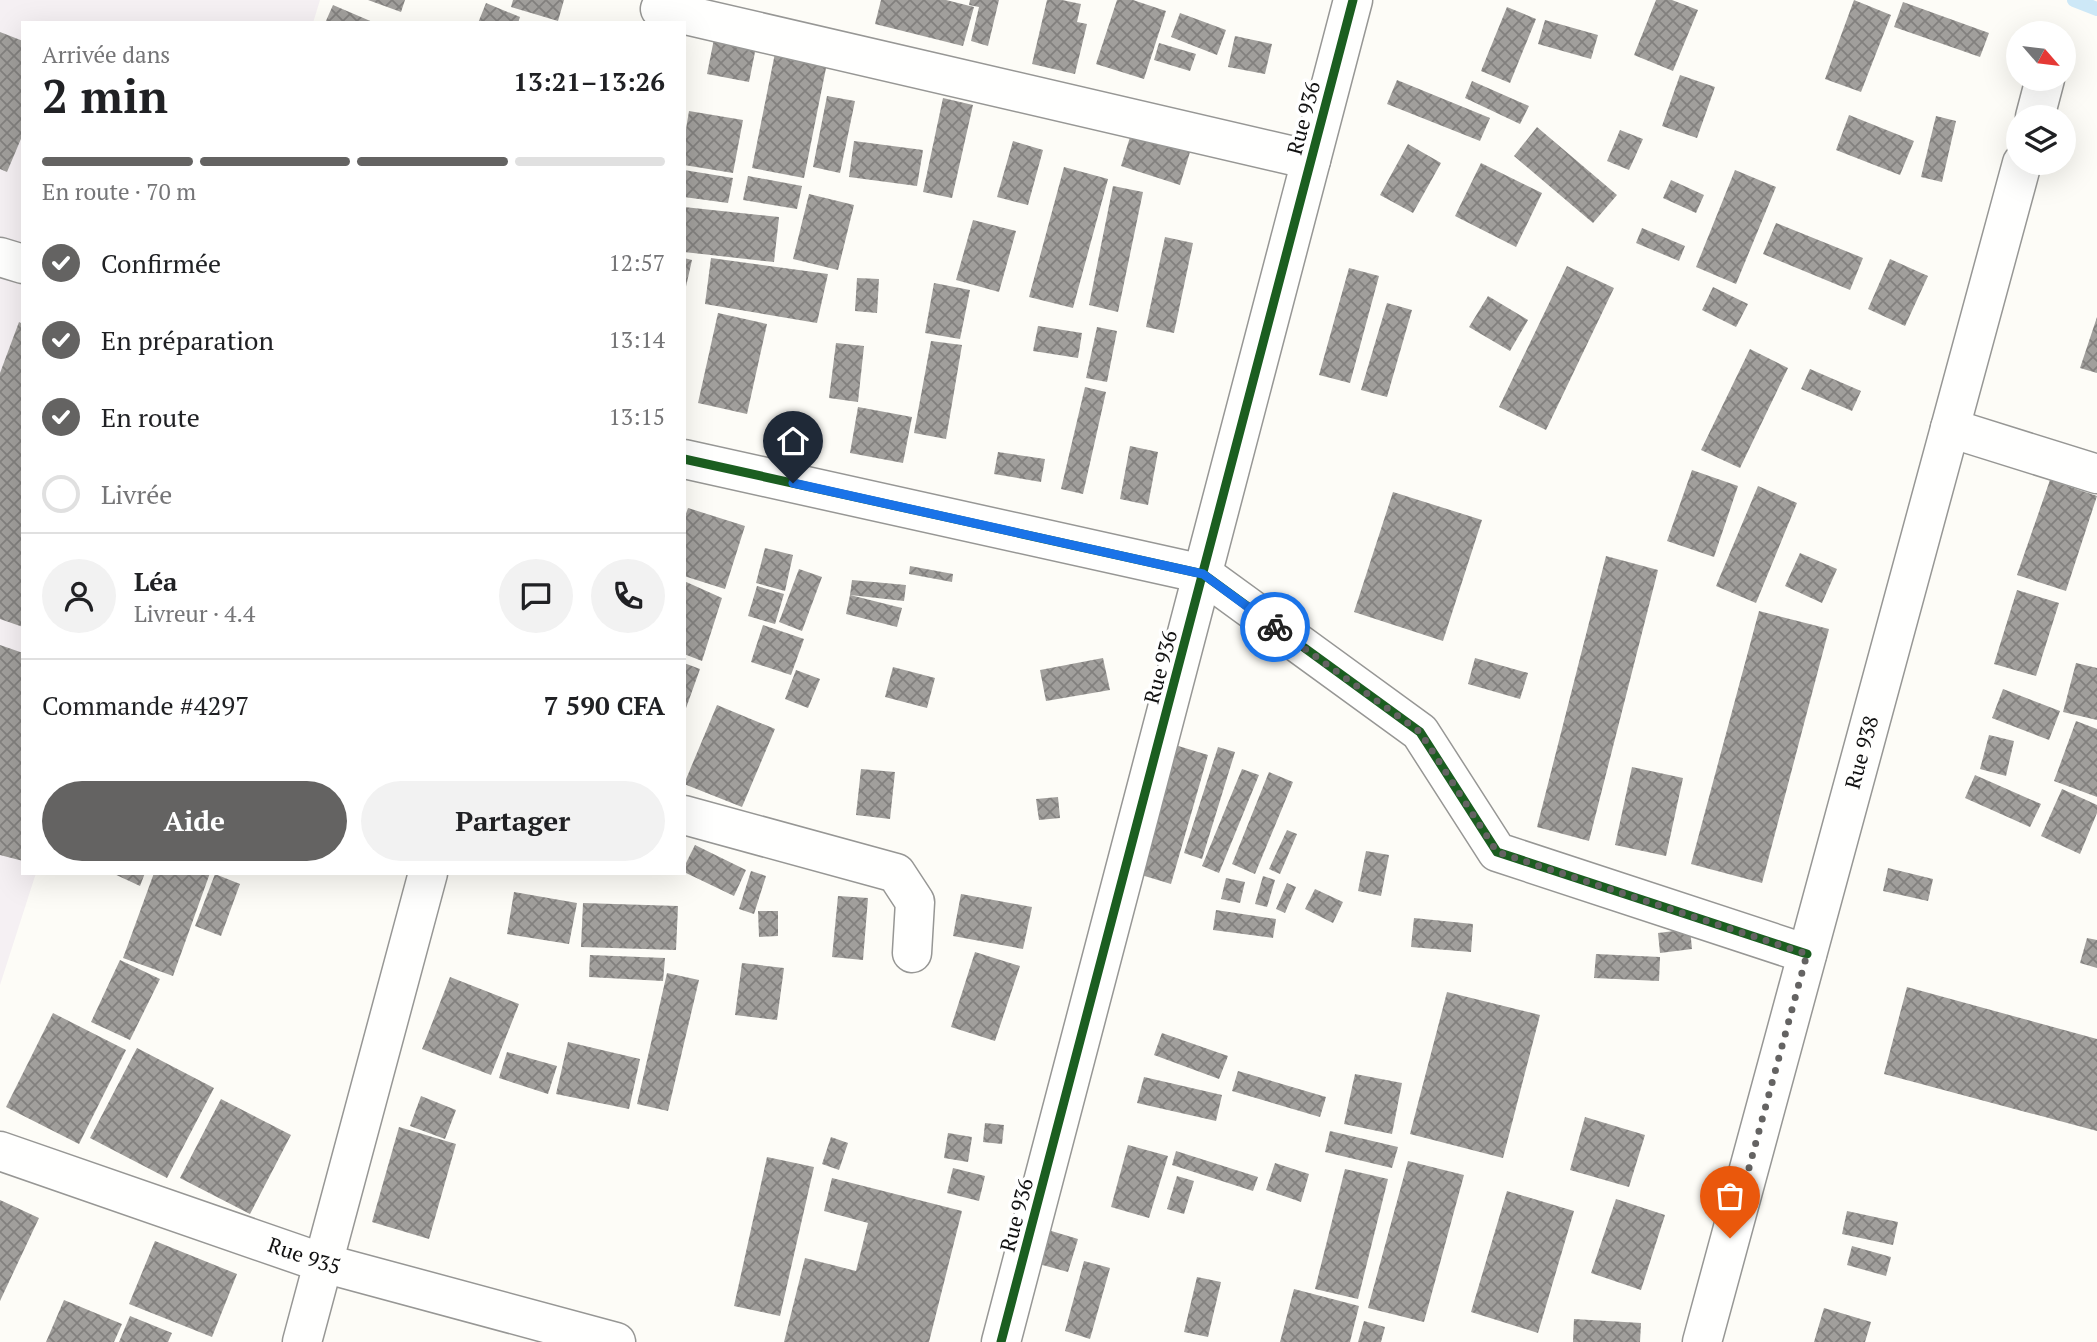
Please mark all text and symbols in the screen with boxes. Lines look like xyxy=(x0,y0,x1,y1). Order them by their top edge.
north arrow xyxy=(2006,21,2076,91)
map controls xyxy=(2006,21,2076,175)
text: Arrivée dans xyxy=(42,39,170,70)
text: 13:21–13:26 xyxy=(513,64,665,98)
text: 2 min xyxy=(42,65,168,126)
street label: Rue 936 xyxy=(1280,78,1326,157)
button: layers xyxy=(2006,105,2076,175)
text: En route · 70 m xyxy=(42,176,196,207)
icon: check xyxy=(42,244,80,282)
text: Confirmée xyxy=(101,246,221,280)
text: 12:57 xyxy=(608,247,665,278)
icon: check xyxy=(42,321,80,359)
text: En préparation xyxy=(101,323,274,357)
text: 13:14 xyxy=(608,324,665,355)
icon: check xyxy=(42,398,80,436)
text: En route xyxy=(101,400,200,434)
text: 13:15 xyxy=(608,401,665,432)
pin xyxy=(763,411,823,483)
icon: home xyxy=(774,422,812,460)
text: Livrée xyxy=(101,477,172,511)
button: person xyxy=(42,559,116,633)
button: chat xyxy=(499,559,573,633)
button: phone xyxy=(591,559,665,633)
text: Léa xyxy=(134,564,178,598)
courier xyxy=(1240,592,1310,662)
text: Livreur · 4.4 xyxy=(134,598,255,629)
icon: bike xyxy=(1256,608,1294,646)
street label: Rue 936 xyxy=(1137,627,1183,706)
text: Commande #4297 xyxy=(42,688,249,722)
text: 7 590 CFA xyxy=(544,688,665,722)
street label: Rue 938 xyxy=(1838,712,1884,792)
button: Aide xyxy=(42,781,347,861)
button: Partager xyxy=(361,781,665,861)
pin xyxy=(1700,1166,1760,1238)
street label: Rue 936 xyxy=(993,1175,1039,1254)
icon: bag xyxy=(1711,1177,1749,1215)
street label: Rue 935 xyxy=(265,1230,344,1280)

